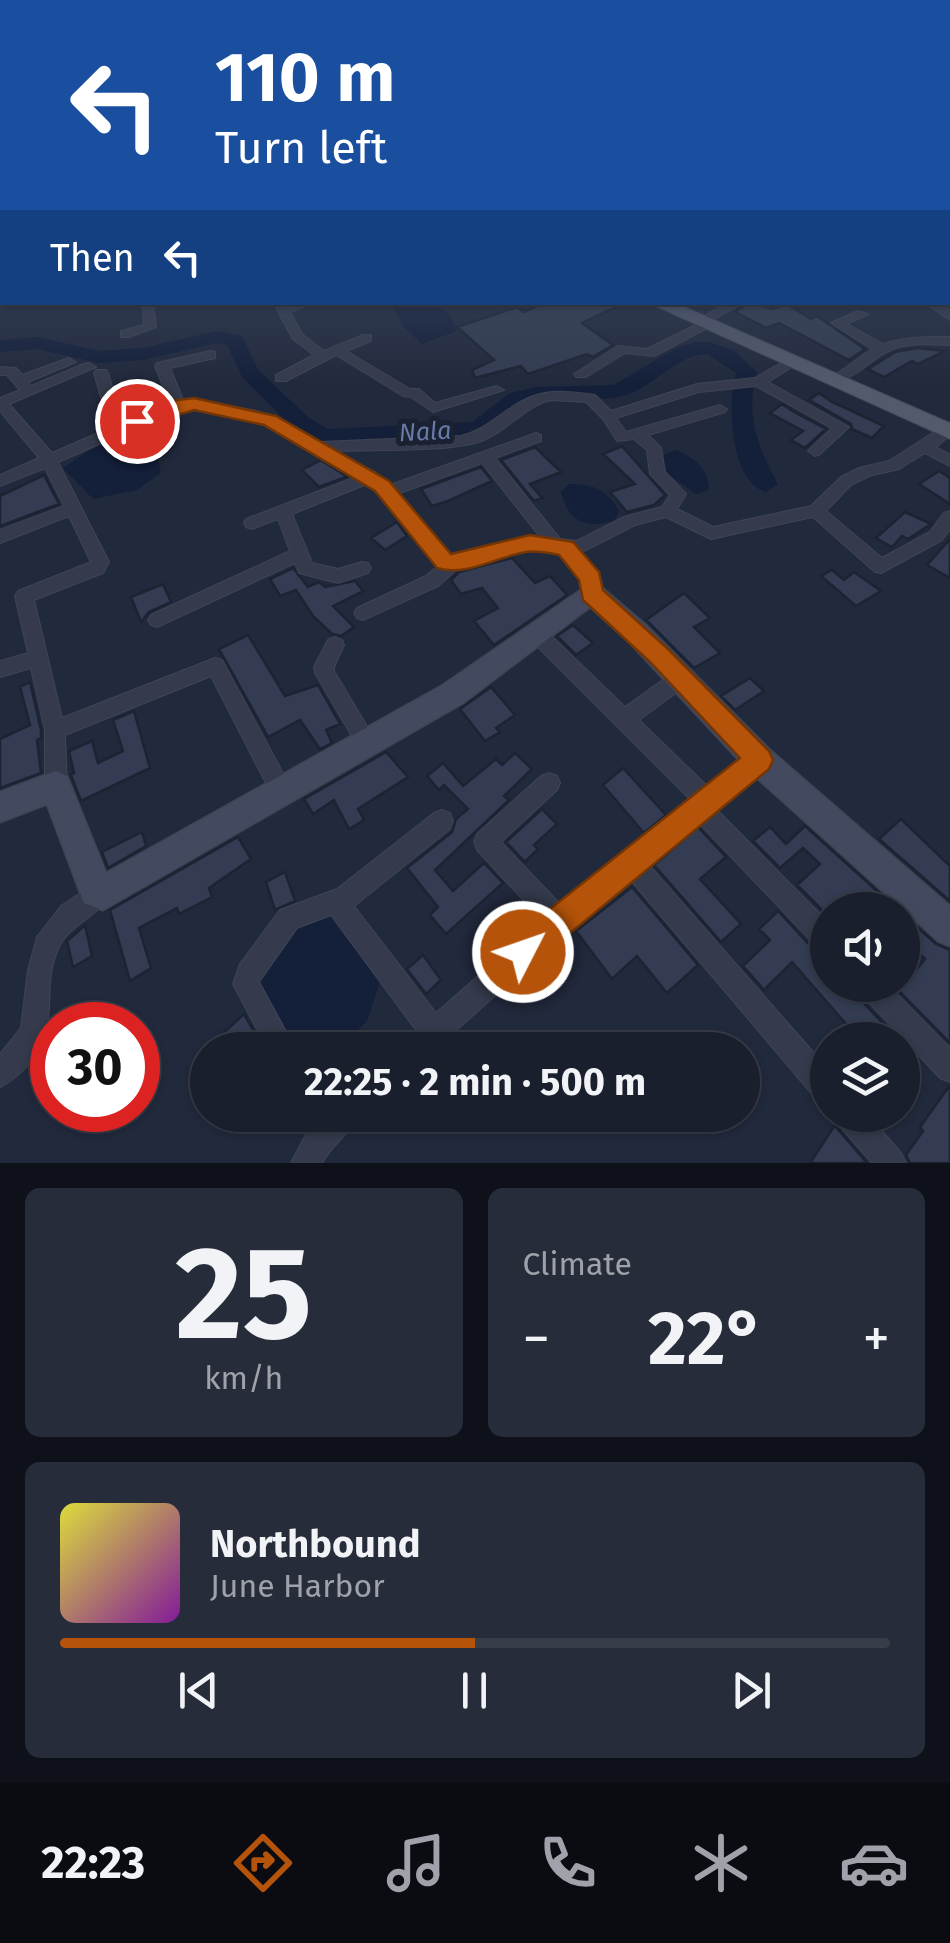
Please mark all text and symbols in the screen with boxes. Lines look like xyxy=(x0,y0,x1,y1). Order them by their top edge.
text: 110 m xyxy=(215,36,395,120)
icon: left xyxy=(50,40,180,170)
text: Turn left xyxy=(215,121,387,175)
icon: left xyxy=(155,230,210,285)
text: Then xyxy=(50,235,135,281)
pin xyxy=(95,379,180,464)
icon: arrive xyxy=(110,394,165,449)
water label: Nala xyxy=(398,416,452,448)
map controls xyxy=(810,892,920,1132)
button: sound xyxy=(810,892,920,1002)
position arrow xyxy=(471,900,575,1004)
speed limit sign: 30 xyxy=(30,1002,160,1132)
button: layers xyxy=(810,1022,920,1132)
text: 22:25 · 2 min · 500 m xyxy=(304,1059,646,1105)
text: 25 xyxy=(175,1216,312,1372)
text: Climate xyxy=(523,1245,632,1283)
text: 22° xyxy=(648,1294,765,1384)
text: − xyxy=(523,1306,550,1372)
text: + xyxy=(863,1306,890,1372)
text: km/h xyxy=(204,1359,283,1397)
text: Northbound xyxy=(210,1521,421,1567)
text: June Harbor xyxy=(210,1567,385,1605)
icon: previous xyxy=(171,1663,226,1718)
icon: pause xyxy=(447,1663,502,1718)
icon: next xyxy=(724,1663,779,1718)
icon: directions xyxy=(228,1828,298,1898)
icon: music xyxy=(381,1828,451,1898)
icon: phone xyxy=(533,1828,603,1898)
icon: climate xyxy=(686,1828,756,1898)
icon: car xyxy=(839,1828,909,1898)
text: 22:23 xyxy=(41,1836,145,1890)

